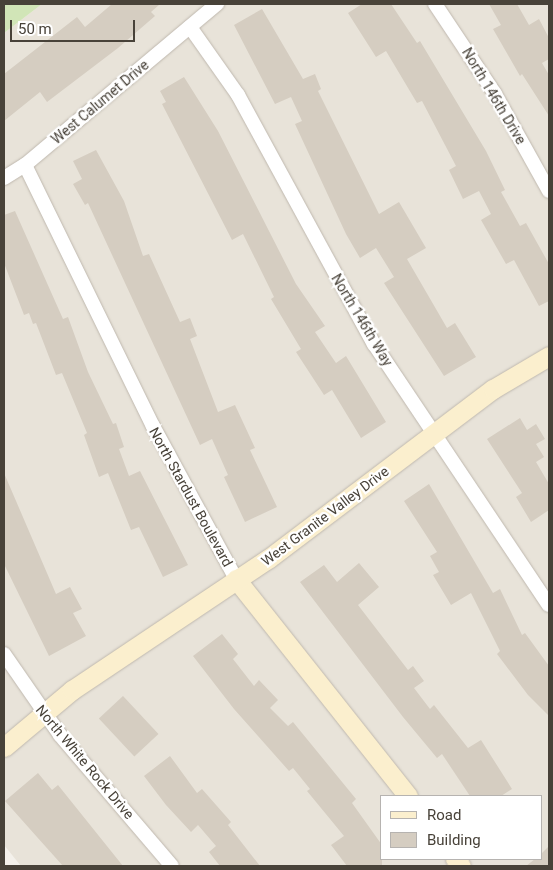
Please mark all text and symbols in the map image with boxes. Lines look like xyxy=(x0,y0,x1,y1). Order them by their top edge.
scale bar xyxy=(12,10,138,42)
text: 50 m xyxy=(18,20,52,38)
street label: North 146th Drive xyxy=(459,45,529,147)
street label: West Calumet Drive xyxy=(48,56,152,148)
street label: North 146th Way xyxy=(328,271,396,369)
street label: North Stardust Boulevard xyxy=(146,424,236,570)
street label: West Granite Valley Drive xyxy=(258,463,392,569)
street label: North White Rock Drive xyxy=(32,702,138,822)
legend xyxy=(380,795,543,860)
text: Road xyxy=(427,806,461,824)
text: Building xyxy=(427,831,481,849)

